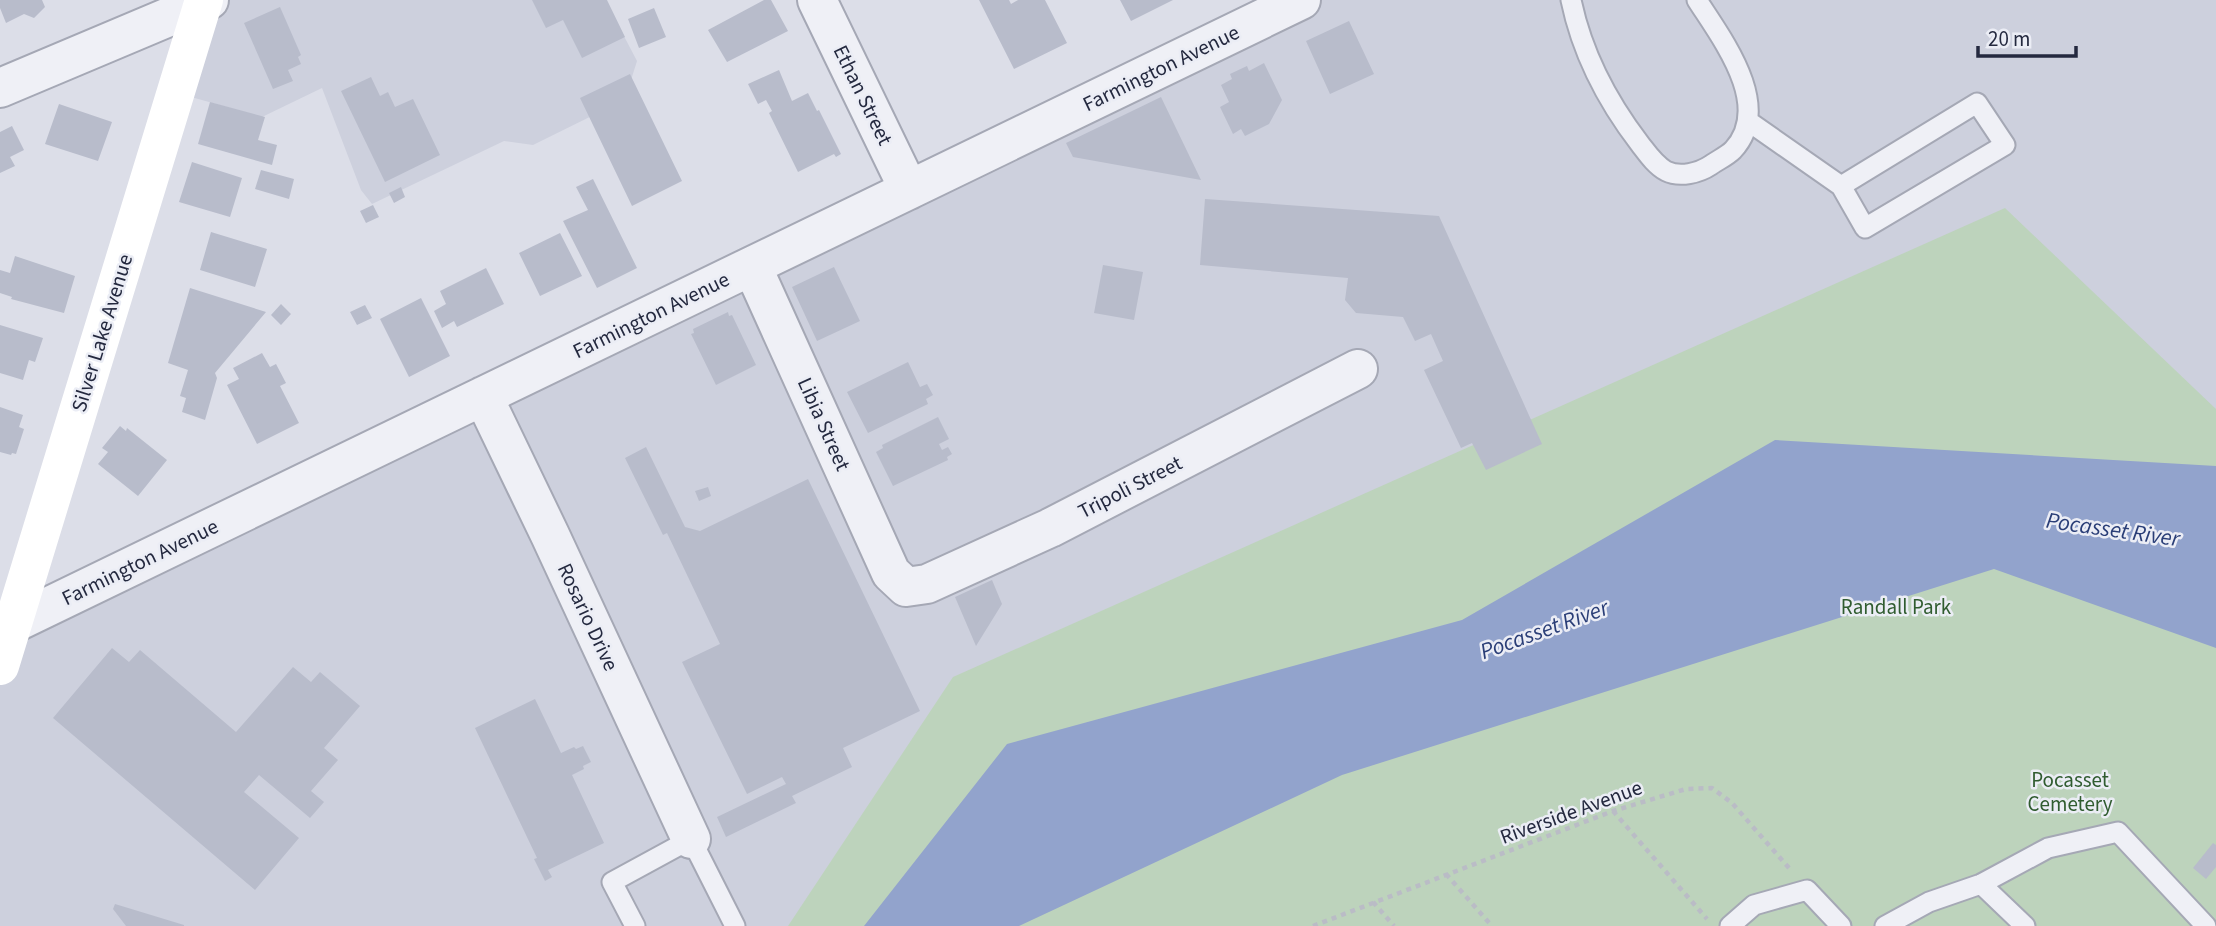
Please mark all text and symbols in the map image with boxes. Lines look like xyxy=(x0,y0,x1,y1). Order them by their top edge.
scale bar xyxy=(1978,14,2076,58)
street label: Farmington Avenue xyxy=(1078,17,1244,119)
text: 20 m xyxy=(1988,24,2030,54)
street label: Ethan Street xyxy=(826,40,900,150)
street label: Silver Lake Avenue xyxy=(64,250,140,416)
street label: Farmington Avenue xyxy=(568,264,734,366)
street label: Libia Street xyxy=(790,372,858,476)
street label: Tripoli Street xyxy=(1073,448,1187,526)
water label: Pocasset River xyxy=(2044,504,2183,555)
street label: Farmington Avenue xyxy=(57,511,223,613)
street label: Rosario Drive xyxy=(550,558,626,676)
water label: Pocasset River xyxy=(1475,591,1614,668)
park label: Randall Park xyxy=(1841,592,1952,622)
park label: Pocasset Cemetery xyxy=(2028,765,2113,819)
street label: Riverside Avenue xyxy=(1496,772,1646,852)

